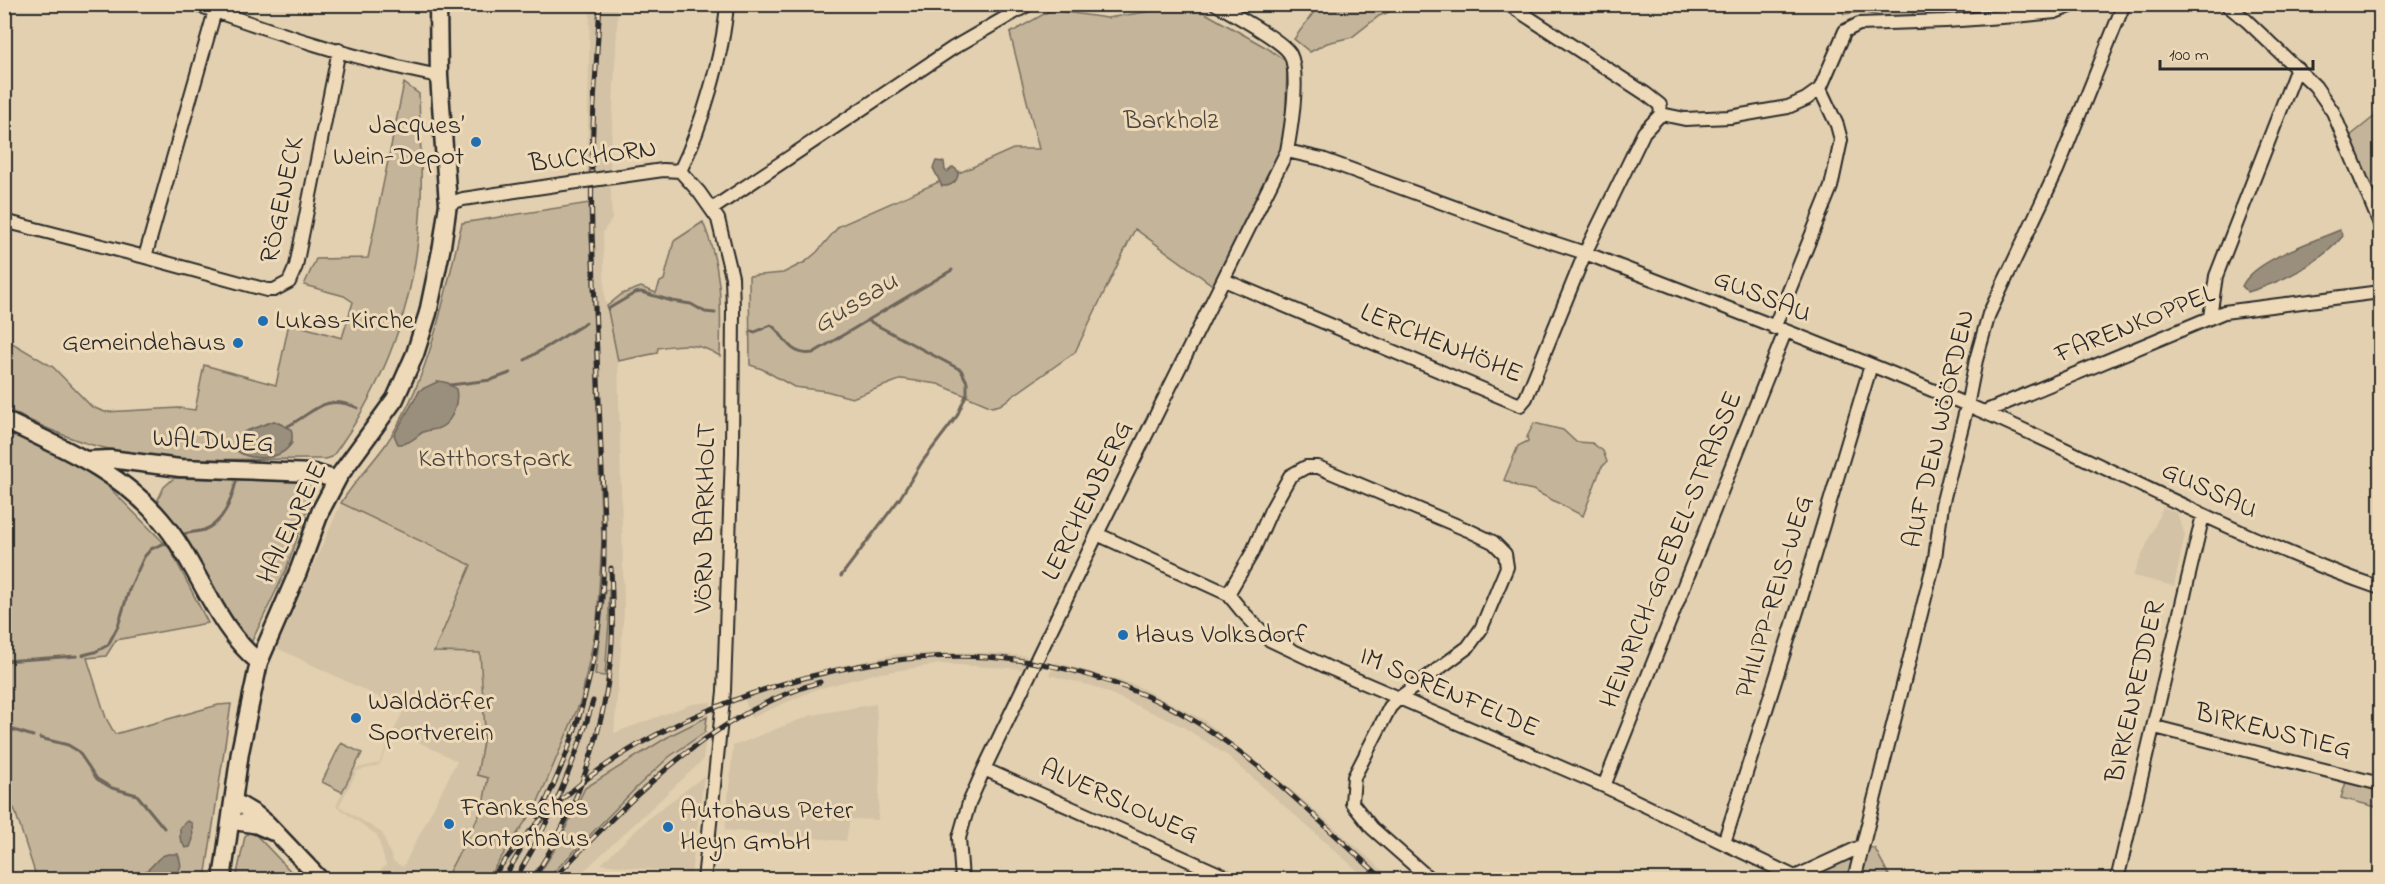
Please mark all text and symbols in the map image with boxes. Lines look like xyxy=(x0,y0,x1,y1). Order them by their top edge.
scale bar xyxy=(2160,33,2313,71)
text: 100 m xyxy=(2169,43,2209,69)
park label: Barkholz xyxy=(1123,102,1219,141)
place label: Jacques’ Wein-Depot xyxy=(333,107,464,177)
street label: BUCKHORN xyxy=(526,130,659,184)
street label: RÖGENECK xyxy=(251,132,316,267)
marker: Jacques’ Wein-Depot xyxy=(469,135,483,149)
street label: GUSSAU xyxy=(1707,260,1817,334)
water label: Gussau xyxy=(806,262,906,346)
street label: FARENKOPPEL xyxy=(2048,275,2221,375)
street label: LERCHENHÖHE xyxy=(1354,294,1528,394)
place label: Lukas-Kirche xyxy=(275,302,415,341)
street label: AUF DEN WÖÖRDEN xyxy=(1894,306,1986,552)
marker: Lukas-Kirche xyxy=(256,314,270,328)
place label: Gemeindehaus xyxy=(62,324,226,363)
marker: Gemeindehaus xyxy=(231,336,245,350)
street label: HEINRICH-GOEBEL-STRASSE xyxy=(1590,386,1754,714)
street label: LERCHENBERG xyxy=(1032,415,1144,587)
street label: WALDWEG xyxy=(151,419,275,465)
street label: VÖRN BARKHOLT xyxy=(685,422,727,615)
park label: Katthorstpark xyxy=(418,440,572,479)
street label: GUSSAU xyxy=(2154,452,2264,530)
street label: HALENREIE xyxy=(248,455,338,591)
street label: PHILIPP-REIS-WEG xyxy=(1726,491,1824,703)
street label: BIRKENREDDER xyxy=(2096,597,2176,788)
place label: Haus Volksdorf xyxy=(1135,616,1308,655)
marker: Haus Volksdorf xyxy=(1116,628,1130,642)
street label: IM SORENFELDE xyxy=(1353,637,1545,749)
place label: Walddörfer Sportverein xyxy=(368,683,494,753)
street label: BIRKENSTIEG xyxy=(2190,694,2355,770)
marker: Walddörfer Sportverein xyxy=(349,711,363,725)
street label: ALVERSLOWEG xyxy=(1033,750,1205,854)
place label: Franksches Kontorhaus xyxy=(460,789,589,859)
place label: Autohaus Peter Heyn GmbH xyxy=(680,792,854,862)
marker: Franksches Kontorhaus xyxy=(442,817,456,831)
marker: Autohaus Peter Heyn GmbH xyxy=(661,820,675,834)

